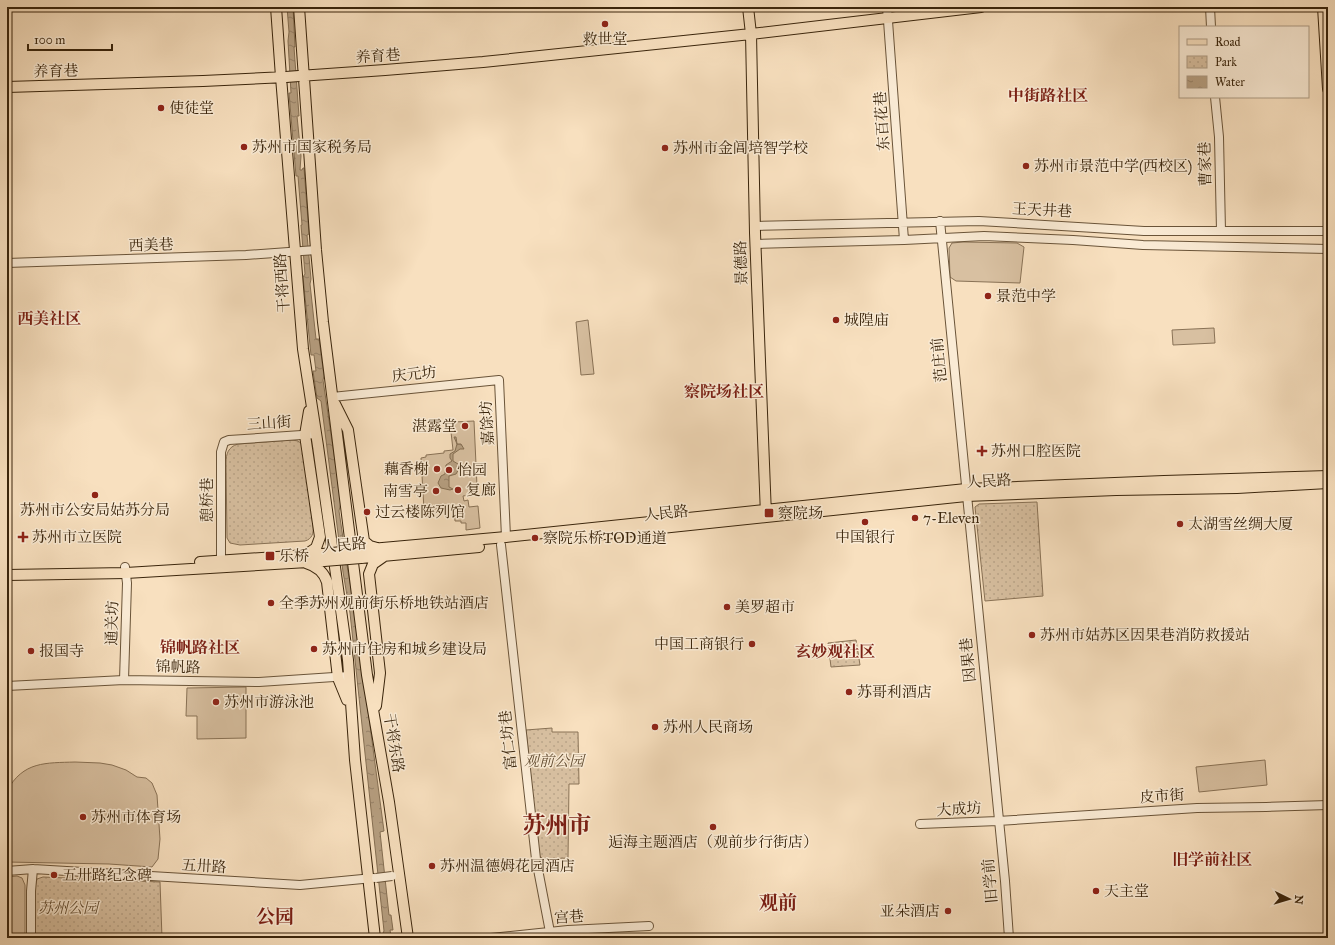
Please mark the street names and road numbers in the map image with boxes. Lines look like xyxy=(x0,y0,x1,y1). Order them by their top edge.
street label: 养育巷 xyxy=(355,45,401,67)
street label: 养育巷 xyxy=(33,62,79,80)
street label: 东百花巷 xyxy=(871,90,893,152)
street label: 曹家巷 xyxy=(1196,141,1214,187)
street label: 王天井巷 xyxy=(1012,199,1072,221)
street label: 西美巷 xyxy=(128,235,174,255)
street label: 景德路 xyxy=(731,240,751,286)
street label: 干将西路 xyxy=(271,252,293,314)
street label: 范庄前 xyxy=(928,337,950,383)
street label: 庆元坊 xyxy=(391,363,437,385)
street label: 嘉馀坊 xyxy=(477,400,497,446)
street label: 三山街 xyxy=(246,412,292,434)
street label: 人民路 xyxy=(966,471,1012,491)
street label: 憩桥巷 xyxy=(198,477,216,523)
street label: 人民路 xyxy=(643,502,689,524)
street label: 人民路 xyxy=(321,534,367,556)
street label: 通关坊 xyxy=(103,600,121,646)
street label: 因果巷 xyxy=(957,637,979,683)
street label: 锦帆路 xyxy=(155,658,201,676)
street label: 富仁坊巷 xyxy=(496,709,520,771)
street label: 干将东路 xyxy=(380,712,408,774)
street label: 皮市街 xyxy=(1139,785,1185,807)
street label: 大成坊 xyxy=(936,799,982,819)
street label: 五卅路 xyxy=(181,856,227,876)
street label: 旧学前 xyxy=(979,858,1001,904)
street label: 宫巷 xyxy=(553,907,585,927)

